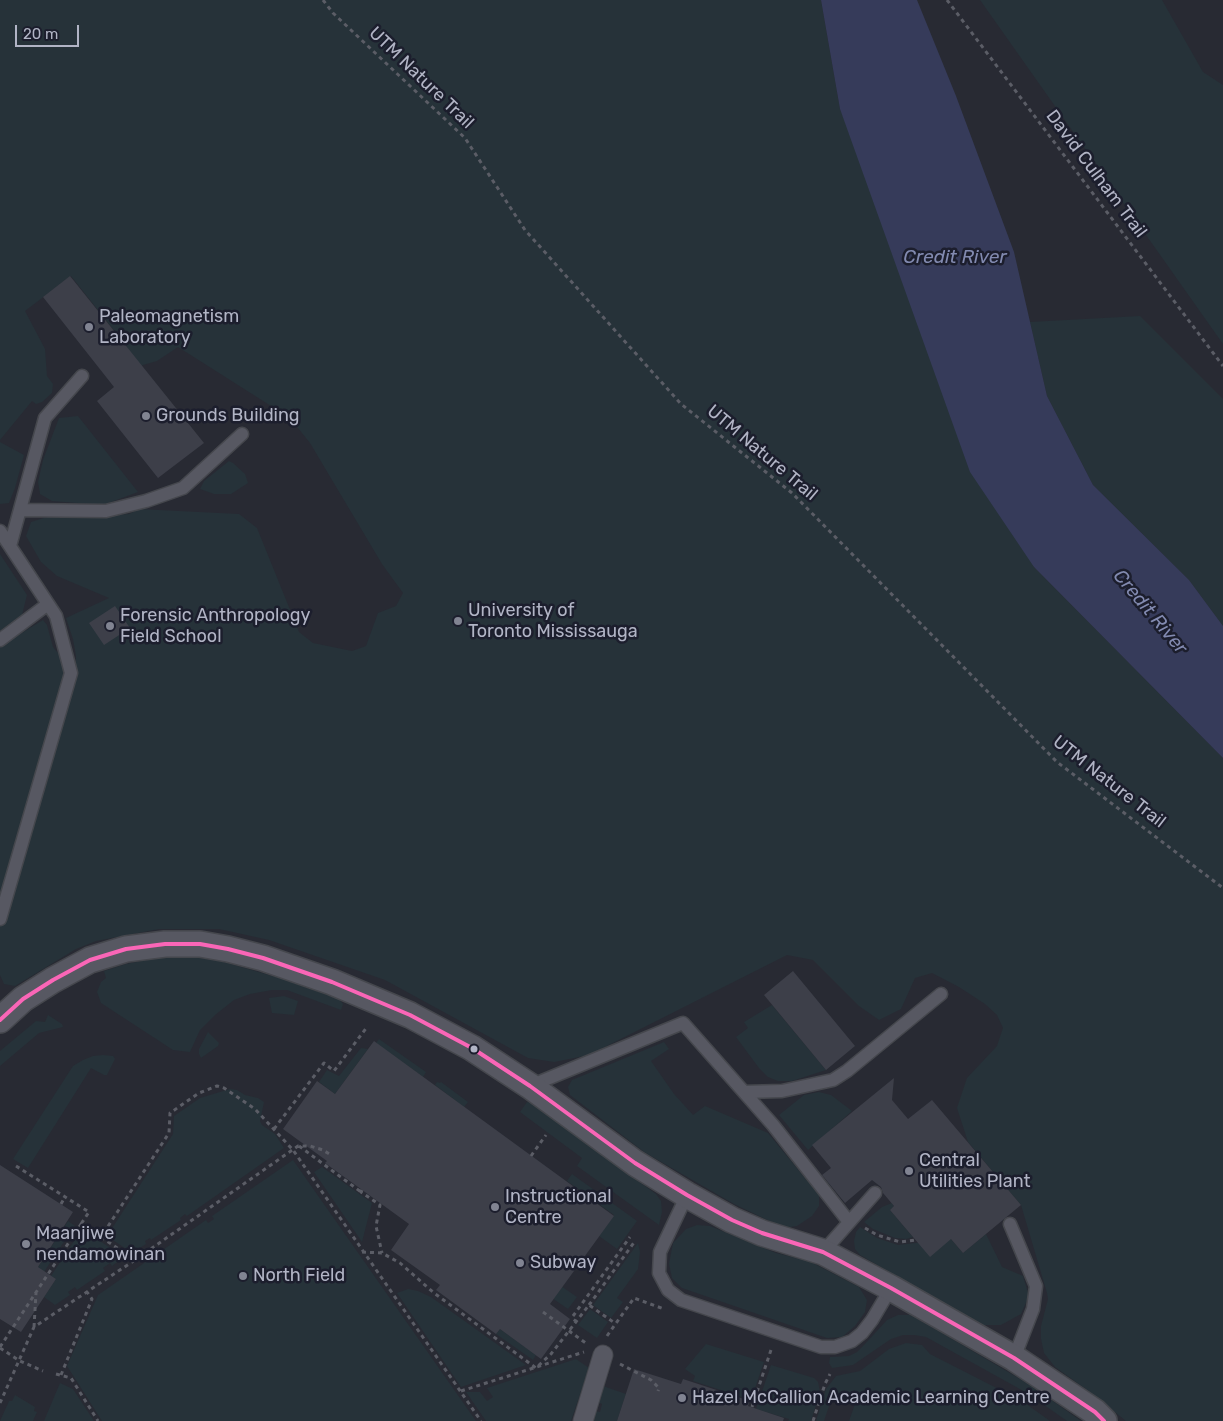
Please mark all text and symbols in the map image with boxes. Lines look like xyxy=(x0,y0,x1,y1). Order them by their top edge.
scale bar xyxy=(18,15,81,47)
street label: UTM Nature Trail xyxy=(364,22,478,134)
text: 20 m xyxy=(23,25,58,43)
street label: David Culham Trail xyxy=(1041,106,1151,242)
water label: Credit River xyxy=(903,247,1007,269)
place label: Paleomagnetism Laboratory xyxy=(99,306,239,348)
marker: Paleomagnetism Laboratory xyxy=(83,321,95,333)
street label: UTM Nature Trail xyxy=(702,401,822,505)
place label: Grounds Building xyxy=(156,405,300,427)
marker: Grounds Building xyxy=(140,410,152,422)
water label: Credit River xyxy=(1108,565,1192,659)
place label: University of Toronto Mississauga xyxy=(468,600,638,642)
place label: Forensic Anthropology Field School xyxy=(120,605,310,648)
marker: University of Toronto Mississauga xyxy=(452,615,464,627)
marker: Forensic Anthropology Field School xyxy=(104,620,116,632)
street label: UTM Nature Trail xyxy=(1048,731,1170,833)
unlabelled marker xyxy=(469,1044,479,1054)
place label: Central Utilities Plant xyxy=(919,1150,1030,1192)
marker: Central Utilities Plant xyxy=(903,1165,915,1177)
place label: Instructional Centre xyxy=(505,1186,612,1228)
marker: Instructional Centre xyxy=(489,1201,501,1213)
place label: Maanjiwe nendamowinan xyxy=(36,1223,165,1266)
marker: Maanjiwe nendamowinan xyxy=(20,1238,32,1250)
place label: Subway xyxy=(530,1252,596,1274)
marker: Subway xyxy=(514,1257,526,1269)
place label: North Field xyxy=(253,1265,345,1287)
marker: North Field xyxy=(237,1270,249,1282)
place label: Hazel McCallion Academic Learning Centre xyxy=(692,1387,1050,1409)
marker: Hazel McCallion Academic Learning Centre xyxy=(676,1392,688,1404)

